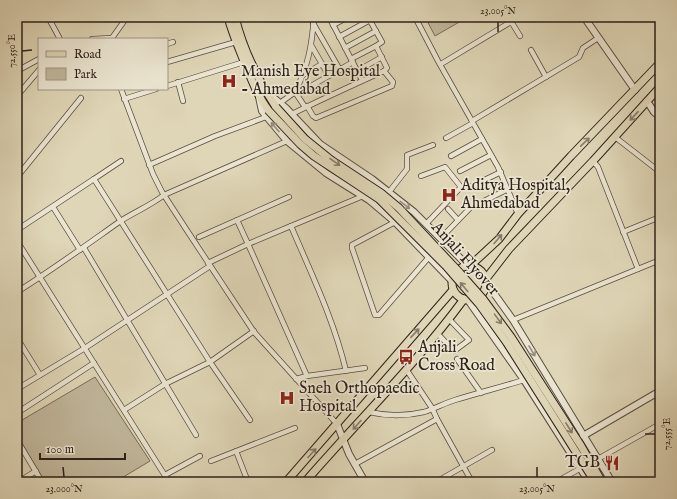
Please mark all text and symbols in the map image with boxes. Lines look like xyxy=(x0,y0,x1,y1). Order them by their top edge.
text: 23.005°N xyxy=(480,5,516,18)
text: 72.550°E xyxy=(6,34,19,68)
legend xyxy=(38,38,168,90)
text: Road xyxy=(74,47,102,62)
place label: Manish Eye Hospital - Ahmedabad xyxy=(241,62,381,100)
text: Park xyxy=(74,67,97,82)
hospital icon: Manish Eye Hospital - Ahmedabad xyxy=(220,72,238,90)
one-way arrow xyxy=(629,111,639,121)
one-way arrow xyxy=(271,122,280,133)
one-way arrow xyxy=(580,137,590,147)
one-way arrow xyxy=(329,158,340,166)
place label: Aditya Hospital, Ahmedabad xyxy=(460,176,570,214)
hospital icon: Aditya Hospital, Ahmedabad xyxy=(440,186,458,204)
one-way arrow xyxy=(399,200,410,209)
street label: Anjali Flyover xyxy=(426,217,504,300)
one-way arrow xyxy=(493,234,503,244)
one-way arrow xyxy=(459,282,468,293)
one-way arrow xyxy=(494,314,502,325)
one-way arrow xyxy=(410,328,420,338)
place label: Anjali Cross Road xyxy=(417,338,495,376)
one-way arrow xyxy=(528,345,536,357)
bus stop icon: Anjali Cross Road xyxy=(397,348,415,366)
place label: Sneh Orthopaedic Hospital xyxy=(299,379,419,417)
hospital icon: Sneh Orthopaedic Hospital xyxy=(278,389,296,407)
text: 72.555°E xyxy=(661,418,674,450)
one-way arrow xyxy=(352,420,361,430)
one-way arrow xyxy=(566,422,574,434)
scale bar xyxy=(40,435,125,461)
text: 100 m xyxy=(46,442,74,457)
one-way arrow xyxy=(308,448,317,458)
place label: TGB xyxy=(565,453,600,473)
restaurant icon: TGB xyxy=(603,454,621,472)
text: 23.000°N xyxy=(45,483,83,496)
text: 23.005°N xyxy=(519,483,555,496)

